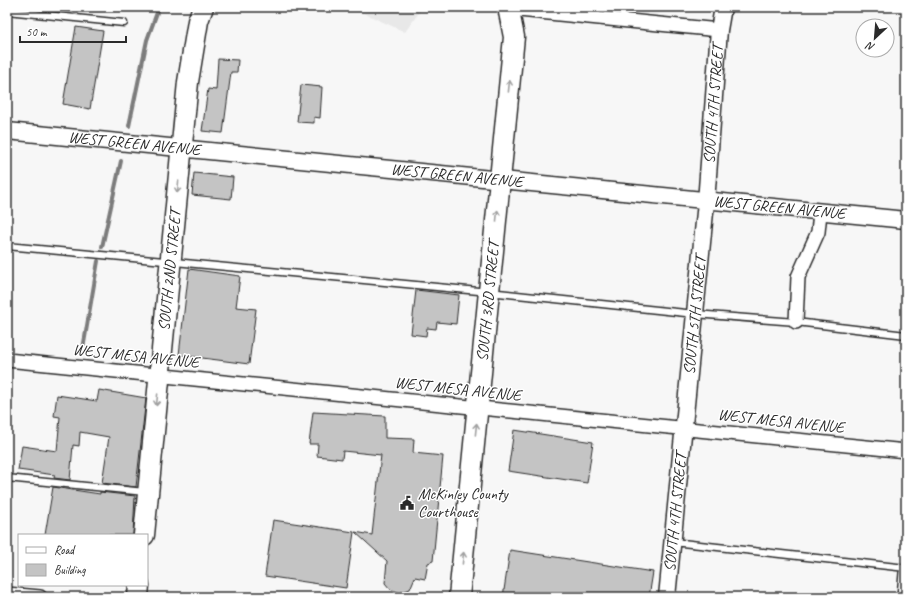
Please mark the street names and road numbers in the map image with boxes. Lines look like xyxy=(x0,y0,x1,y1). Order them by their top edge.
street label: SOUTH 4TH STREET xyxy=(699,39,728,164)
street label: WEST GREEN AVENUE xyxy=(68,127,204,160)
street label: WEST GREEN AVENUE xyxy=(390,159,526,192)
street label: WEST GREEN AVENUE xyxy=(712,191,849,224)
street label: SOUTH 2ND STREET xyxy=(154,204,186,332)
street label: SOUTH 3RD STREET xyxy=(472,236,504,362)
street label: SOUTH 5TH STREET xyxy=(679,251,711,376)
street label: WEST MESA AVENUE xyxy=(72,339,202,373)
street label: WEST MESA AVENUE xyxy=(394,372,524,406)
street label: WEST MESA AVENUE xyxy=(717,404,847,438)
street label: SOUTH 4TH STREET xyxy=(660,448,692,573)

